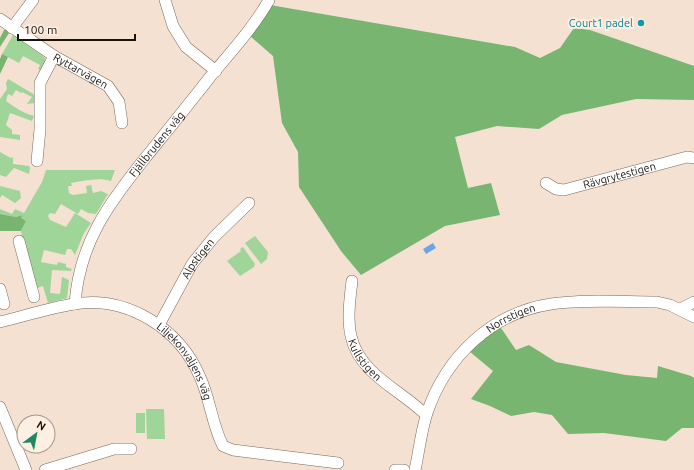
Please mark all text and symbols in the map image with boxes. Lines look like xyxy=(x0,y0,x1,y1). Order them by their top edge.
scale bar xyxy=(18,16,135,42)
place label: Court1 padel xyxy=(569,17,633,29)
marker: Court1 padel xyxy=(636,18,646,28)
text: 100 m xyxy=(24,23,57,36)
street label: Ryttarvägen xyxy=(51,51,110,91)
street label: Fjällbrudens väg xyxy=(127,109,186,179)
street label: Rävgrytestigen xyxy=(582,160,657,191)
street label: Alpstigen xyxy=(179,236,216,281)
street label: Norrstigen xyxy=(484,302,537,335)
street label: Liljekonvaljens väg xyxy=(155,320,214,401)
street label: Kullstigen xyxy=(346,337,384,383)
north arrow xyxy=(16,414,56,454)
text: N xyxy=(35,418,48,433)

